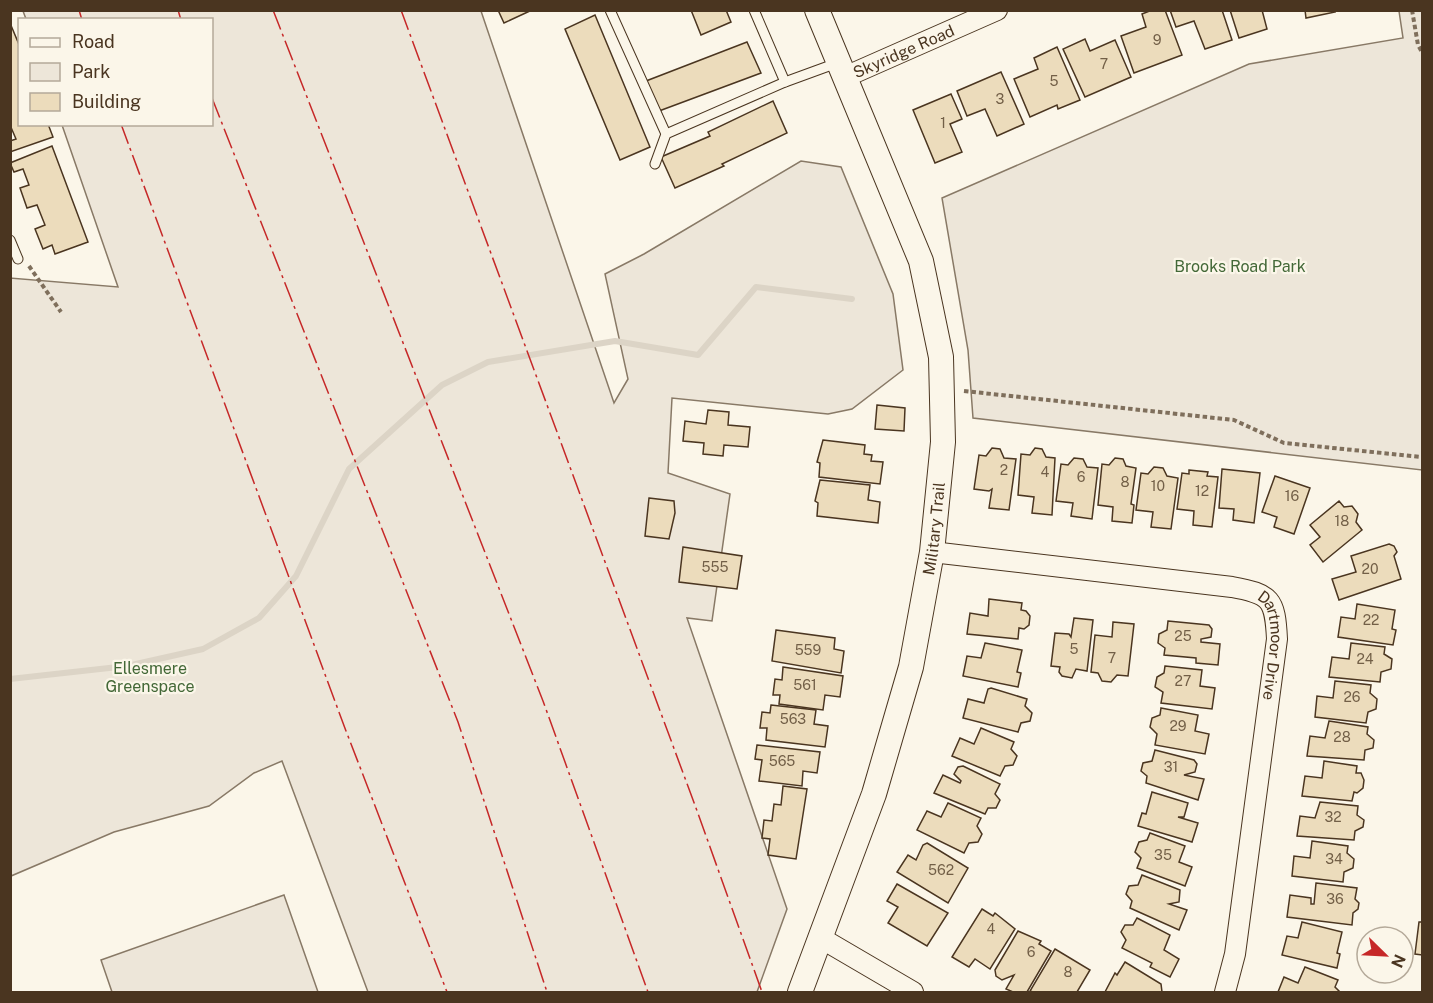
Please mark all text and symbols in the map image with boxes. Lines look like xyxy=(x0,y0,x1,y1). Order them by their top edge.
legend xyxy=(18,18,213,126)
street label: Skyridge Road xyxy=(850,21,957,82)
text: Road xyxy=(72,31,115,52)
house number: 9 xyxy=(1153,32,1162,48)
house number: 7 xyxy=(1100,56,1108,72)
text: Park xyxy=(72,61,110,82)
house number: 5 xyxy=(1050,73,1059,89)
text: Building xyxy=(72,91,141,112)
house number: 3 xyxy=(996,91,1005,107)
house number: 1 xyxy=(940,115,946,131)
park label: Brooks Road Park xyxy=(1174,257,1306,276)
house number: 2 xyxy=(1000,462,1008,478)
house number: 4 xyxy=(1041,464,1050,480)
house number: 6 xyxy=(1077,469,1086,485)
house number: 8 xyxy=(1120,474,1130,490)
house number: 10 xyxy=(1151,478,1165,494)
street label: Military Trail xyxy=(919,481,949,577)
house number: 12 xyxy=(1195,483,1209,499)
house number: 16 xyxy=(1285,488,1299,504)
house number: 18 xyxy=(1335,513,1349,529)
house number: 555 xyxy=(702,559,728,575)
house number: 20 xyxy=(1362,561,1378,577)
street label: Dartmoor Drive xyxy=(1254,587,1286,702)
house number: 22 xyxy=(1363,612,1379,628)
house number: 25 xyxy=(1174,628,1192,644)
house number: 5 xyxy=(1070,641,1079,657)
house number: 559 xyxy=(795,642,822,658)
house number: 7 xyxy=(1108,650,1116,666)
house number: 24 xyxy=(1356,651,1374,667)
park label: Ellesmere Greenspace xyxy=(105,659,195,696)
house number: 27 xyxy=(1175,673,1191,689)
house number: 561 xyxy=(793,677,817,693)
house number: 26 xyxy=(1343,689,1361,705)
house number: 563 xyxy=(780,711,806,727)
house number: 29 xyxy=(1169,718,1187,734)
house number: 28 xyxy=(1333,729,1351,745)
house number: 565 xyxy=(769,753,795,769)
house number: 31 xyxy=(1164,759,1178,775)
house number: 32 xyxy=(1324,809,1342,825)
house number: 35 xyxy=(1154,847,1172,863)
house number: 34 xyxy=(1325,851,1343,867)
house number: 562 xyxy=(928,862,954,878)
house number: 36 xyxy=(1326,891,1344,907)
house number: 4 xyxy=(987,921,996,937)
north arrow xyxy=(1355,925,1415,985)
house number: 6 xyxy=(1027,944,1036,960)
text: N xyxy=(1387,951,1409,970)
house number: 8 xyxy=(1063,964,1073,980)

